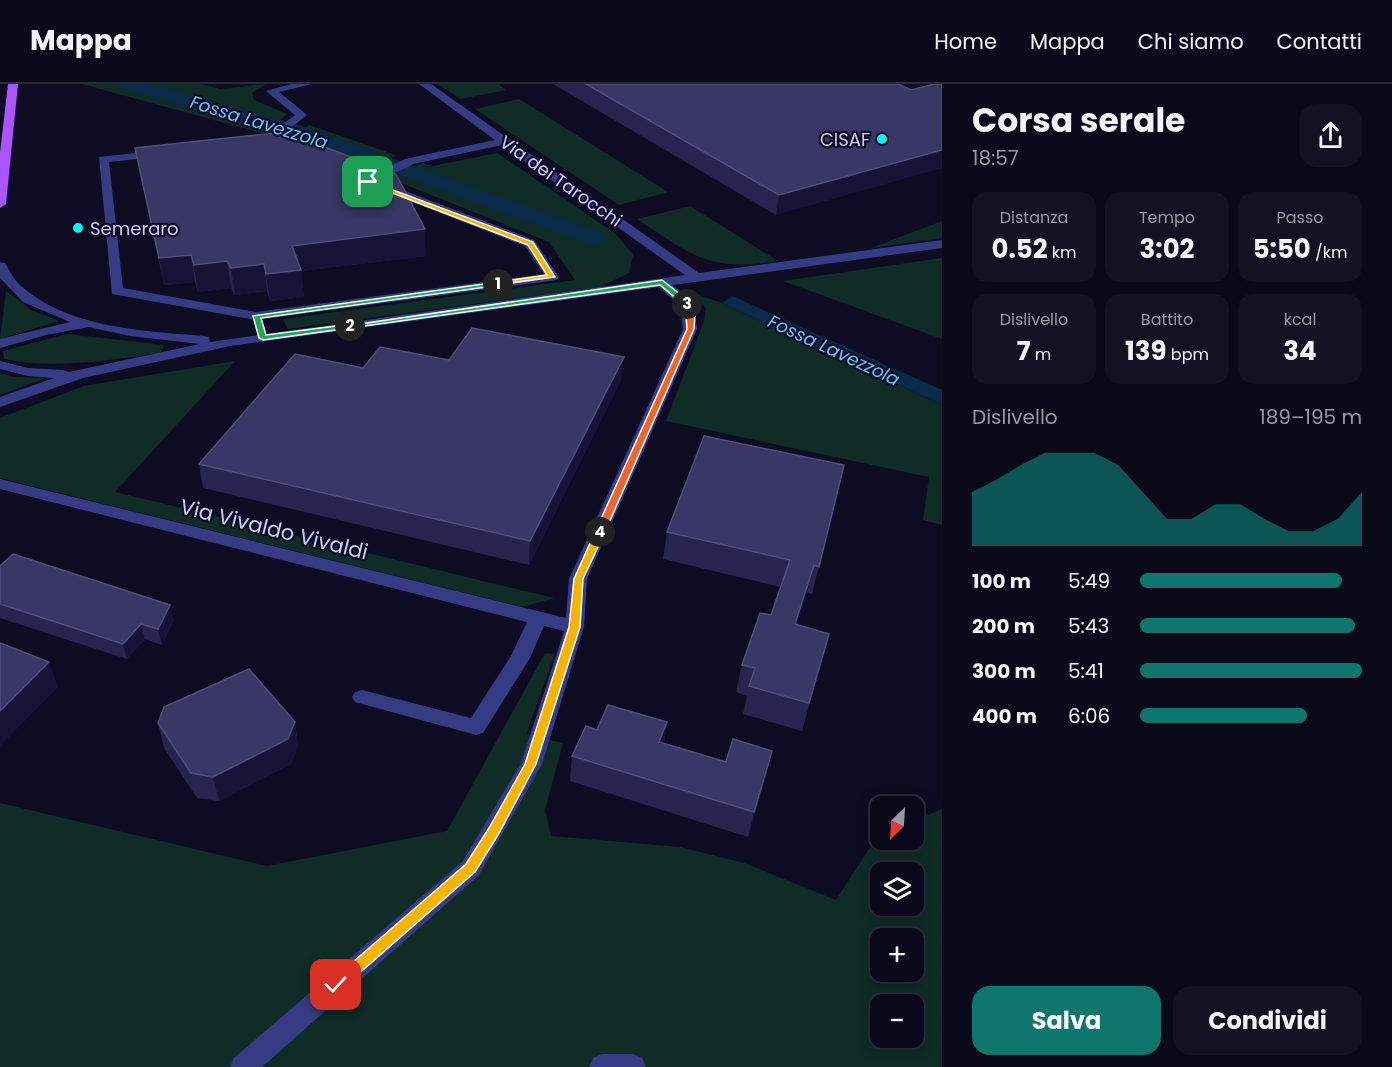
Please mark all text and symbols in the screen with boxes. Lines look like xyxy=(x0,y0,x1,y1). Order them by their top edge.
text: Mappa xyxy=(30,21,132,60)
text: Home xyxy=(934,27,997,56)
text: Mappa xyxy=(1030,27,1105,56)
text: Chi siamo xyxy=(1138,27,1244,56)
text: Contatti xyxy=(1277,27,1362,56)
water label: Fossa Lavezzola xyxy=(187,89,331,155)
text: Corsa serale xyxy=(972,97,1185,144)
button: share xyxy=(1299,104,1362,167)
place label: CISAF xyxy=(820,127,870,152)
street label: Via dei Tarocchi xyxy=(495,129,627,233)
marker: CISAF xyxy=(875,132,889,146)
text: 18:57 xyxy=(972,144,1019,172)
pin xyxy=(342,156,393,207)
icon: arrive xyxy=(351,165,384,198)
text: Distanza xyxy=(1000,206,1068,229)
text: Tempo xyxy=(1139,206,1195,229)
text: Passo xyxy=(1276,206,1324,229)
place label: Semeraro xyxy=(90,216,179,241)
marker: Semeraro xyxy=(71,221,85,235)
text: 0.52 xyxy=(991,231,1048,267)
text: 3:02 xyxy=(1140,231,1194,267)
text: 5:50 xyxy=(1253,231,1311,267)
text: km xyxy=(1048,241,1077,264)
text: /km xyxy=(1311,241,1347,264)
pin: 1 xyxy=(483,269,513,299)
text: 1 xyxy=(495,272,501,295)
pin: 3 xyxy=(672,289,702,319)
text: 3 xyxy=(682,292,692,315)
text: Dislivello xyxy=(1000,308,1068,331)
text: Battito xyxy=(1141,308,1193,331)
text: kcal xyxy=(1284,308,1316,331)
water label: Fossa Lavezzola xyxy=(764,309,904,391)
pin: 2 xyxy=(335,311,365,341)
text: 2 xyxy=(345,314,355,337)
text: 7 xyxy=(1017,333,1031,369)
text: 139 xyxy=(1125,333,1167,369)
text: 34 xyxy=(1283,333,1317,369)
text: m xyxy=(1031,343,1051,366)
text: bpm xyxy=(1167,343,1209,366)
text: Dislivello xyxy=(972,403,1058,431)
text: 189–195 m xyxy=(1259,403,1362,431)
street label: Via Vivaldo Vivaldi xyxy=(177,492,371,566)
pin: 4 xyxy=(585,517,615,547)
text: 4 xyxy=(595,520,605,543)
text: 100 m xyxy=(972,567,1031,595)
text: 5:49 xyxy=(1068,567,1110,595)
text: 200 m xyxy=(972,612,1035,640)
text: 5:43 xyxy=(1068,612,1109,640)
text: 300 m xyxy=(972,657,1036,685)
text: 5:41 xyxy=(1068,657,1104,685)
text: 400 m xyxy=(972,702,1037,730)
text: 6:06 xyxy=(1068,702,1110,730)
north arrow xyxy=(870,796,924,850)
map controls xyxy=(870,796,924,1048)
button: layers xyxy=(870,862,924,916)
button: + xyxy=(870,928,924,982)
pin xyxy=(310,959,361,1010)
icon: check xyxy=(319,968,352,1001)
button: Salva xyxy=(972,986,1161,1055)
button: Condividi xyxy=(1173,986,1362,1055)
button: − xyxy=(870,994,924,1048)

